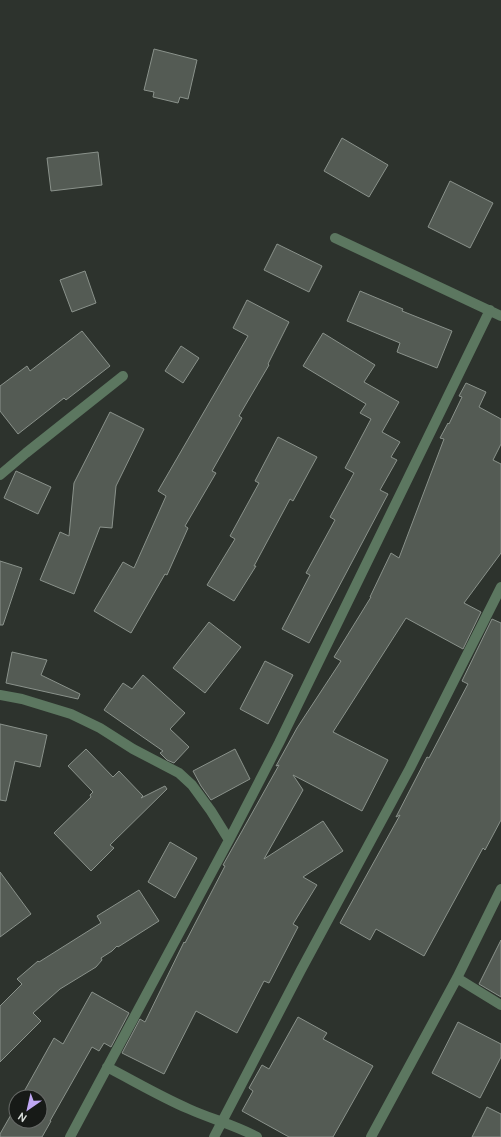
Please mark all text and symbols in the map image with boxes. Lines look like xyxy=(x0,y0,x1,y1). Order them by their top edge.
north arrow xyxy=(8,1089,48,1129)
text: N xyxy=(15,1109,30,1125)

